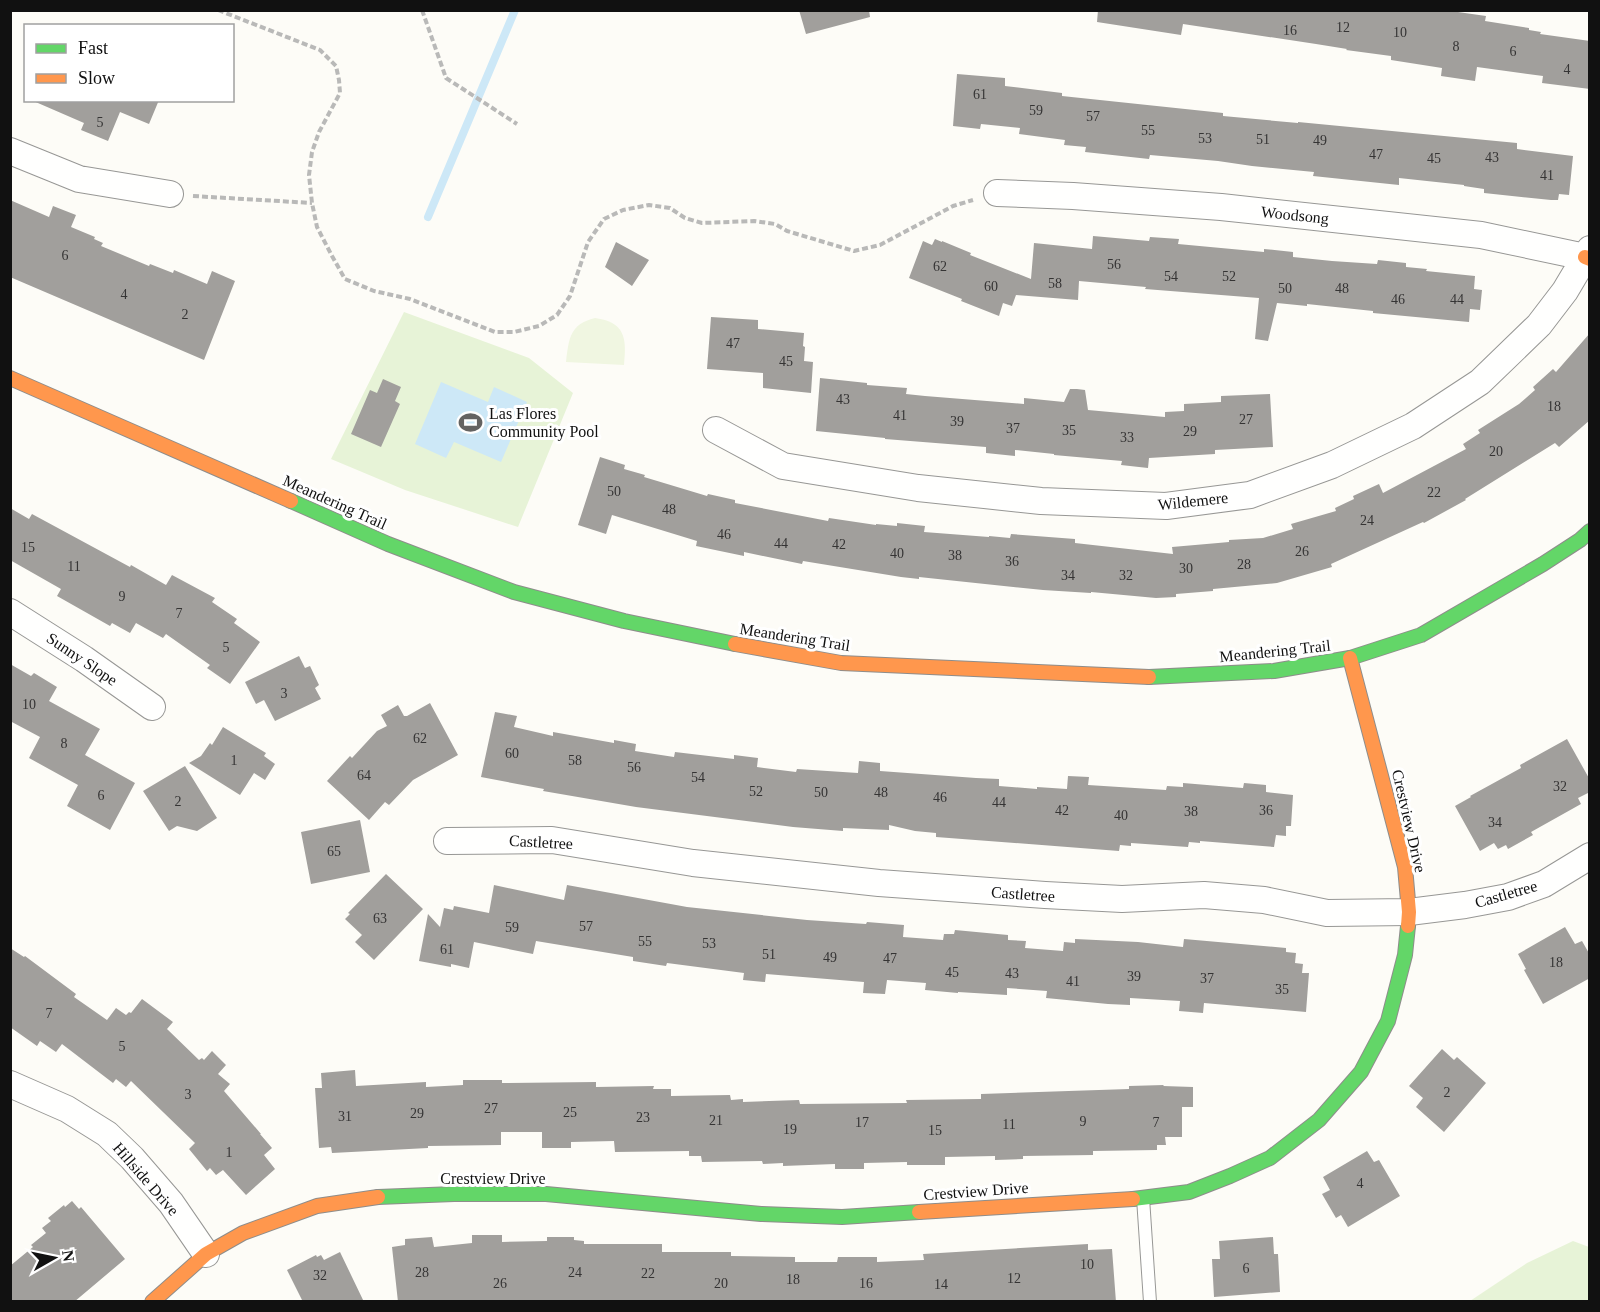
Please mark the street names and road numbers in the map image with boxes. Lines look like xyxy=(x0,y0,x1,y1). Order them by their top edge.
street label: Woodsong xyxy=(1260,203,1330,228)
street label: Meandering Trail xyxy=(280,472,390,534)
street label: Wildemere xyxy=(1157,489,1229,513)
street label: Meandering Trail xyxy=(738,620,852,655)
street label: Sunny Slope xyxy=(43,629,120,690)
street label: Meandering Trail xyxy=(1219,637,1332,666)
street label: Crestview Drive xyxy=(1389,768,1429,874)
street label: Castletree xyxy=(509,832,573,852)
street label: Castletree xyxy=(1473,877,1539,911)
street label: Castletree xyxy=(991,883,1055,905)
street label: Hillside Drive xyxy=(110,1139,182,1219)
street label: Crestview Drive xyxy=(440,1170,546,1187)
street label: Crestview Drive xyxy=(923,1179,1029,1203)

